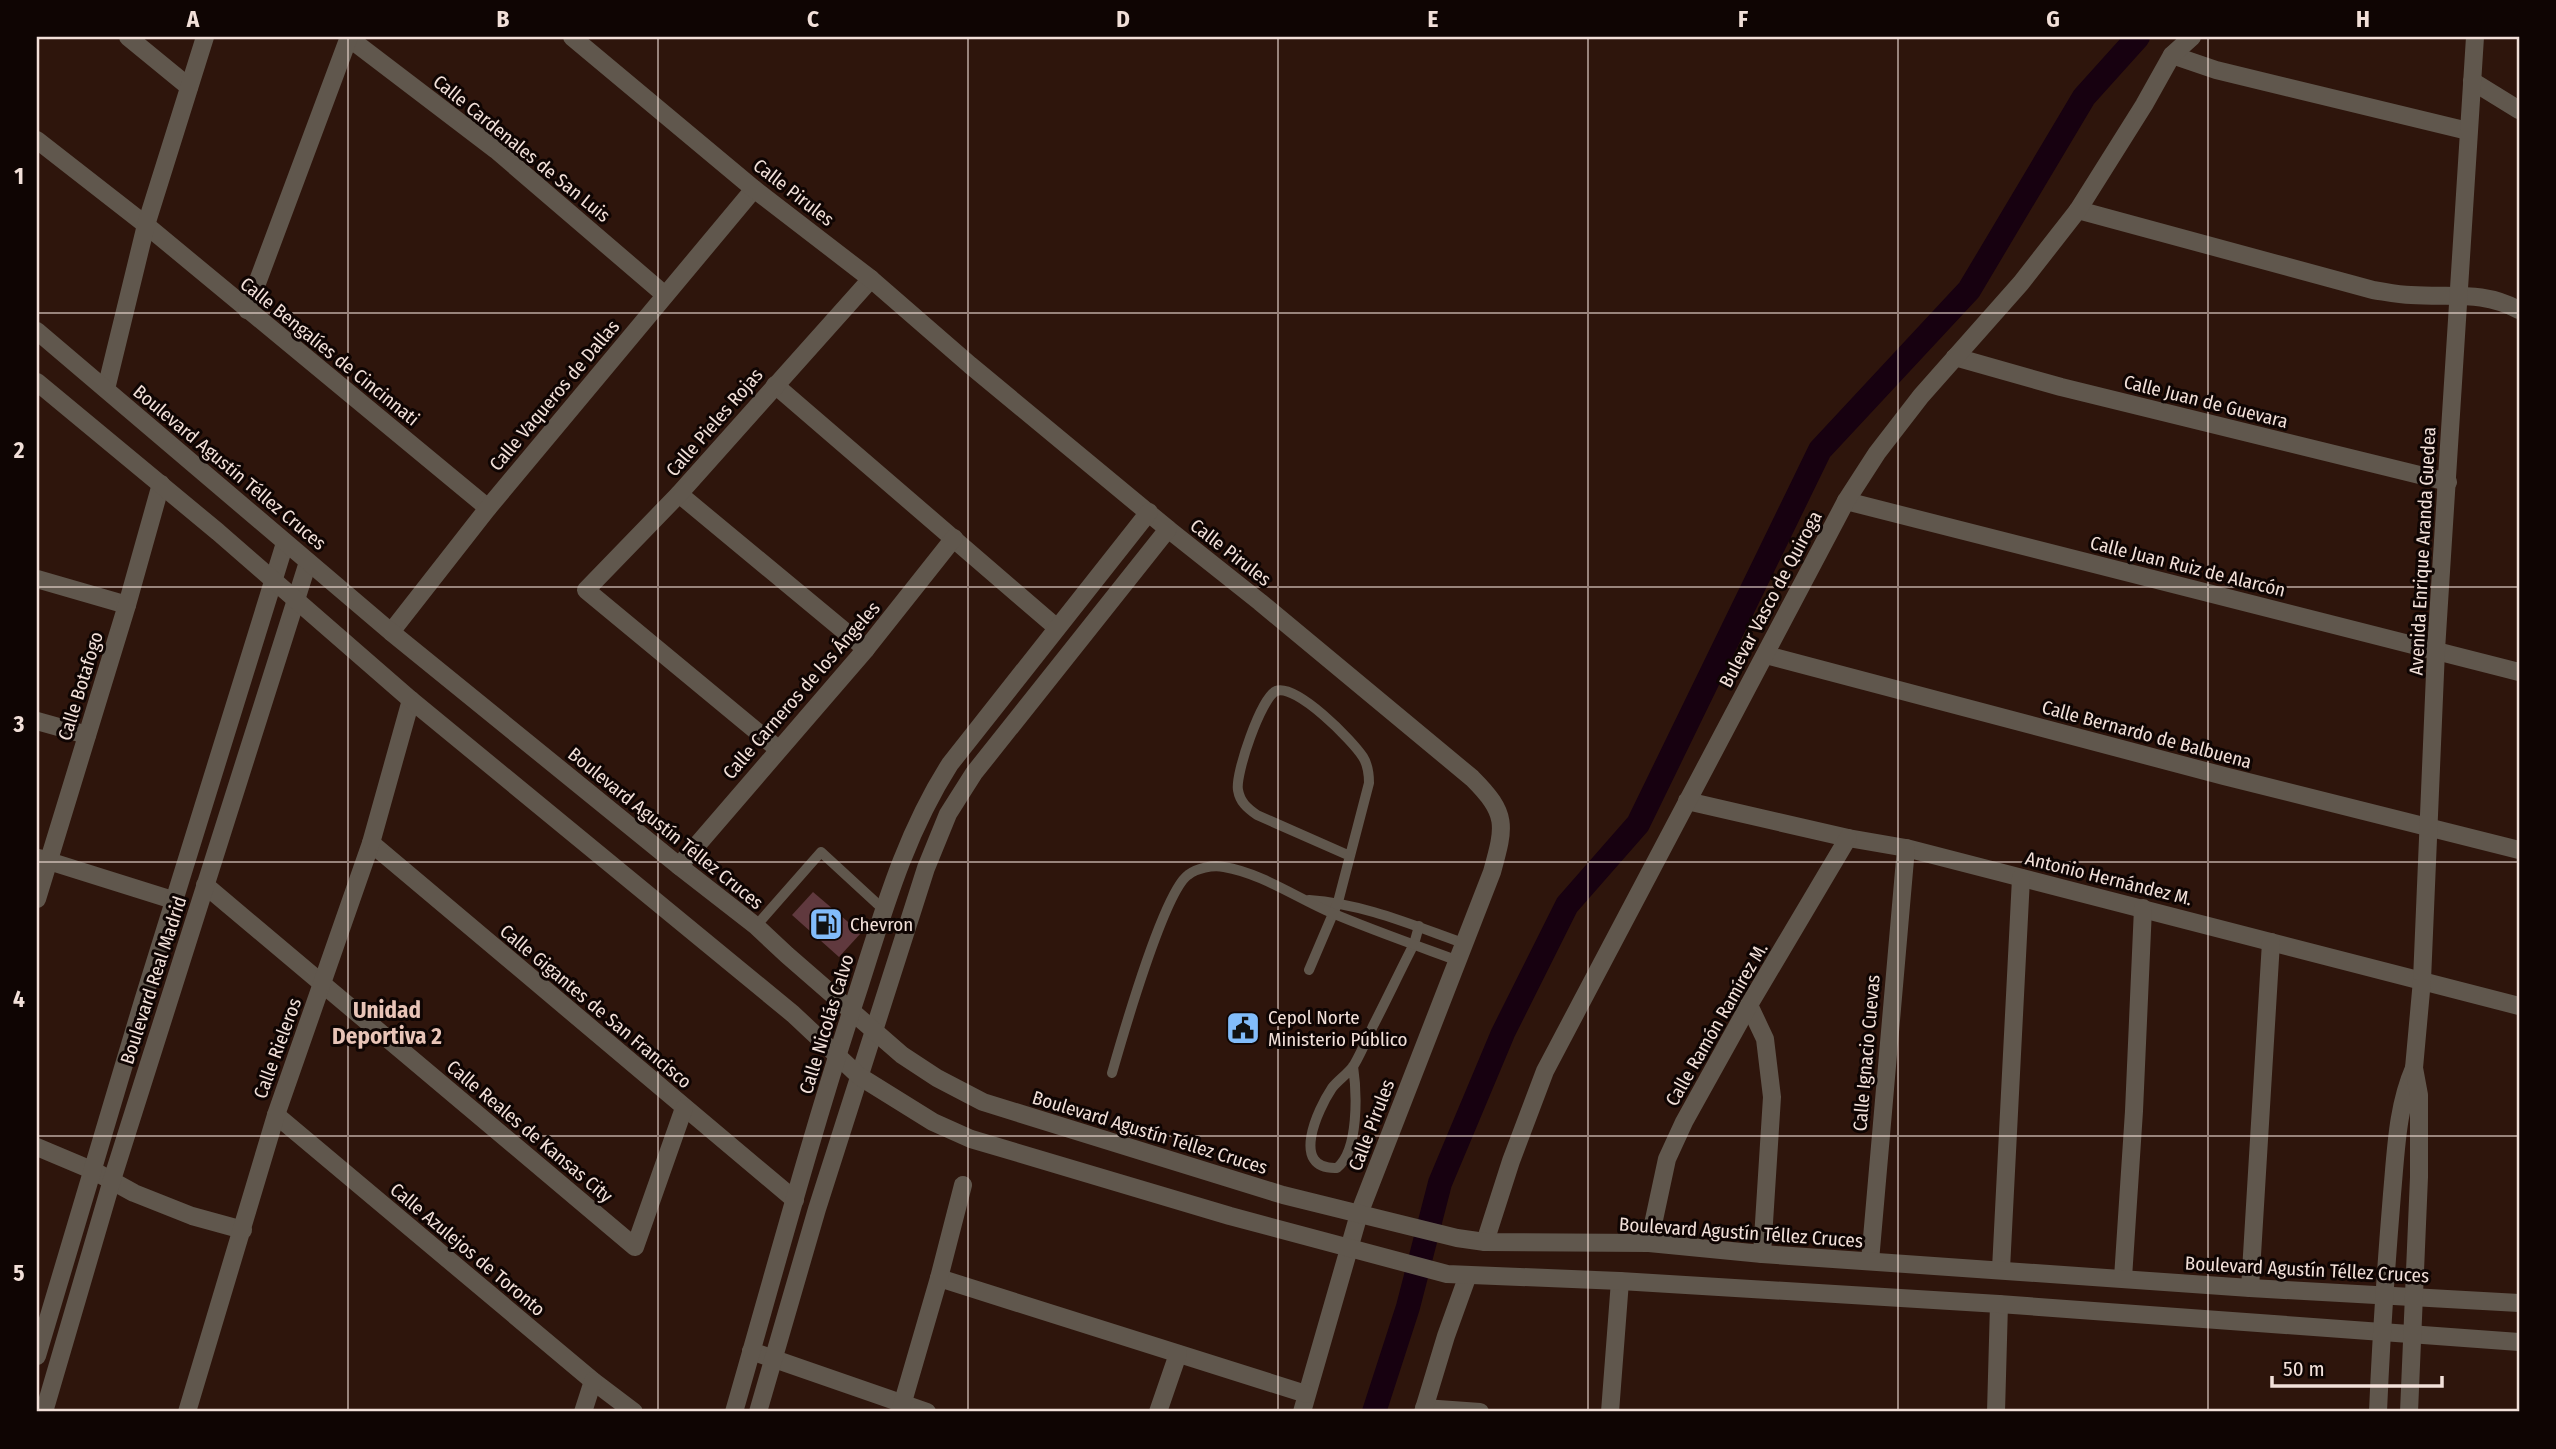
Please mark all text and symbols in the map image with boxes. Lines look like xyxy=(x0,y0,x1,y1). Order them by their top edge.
text: A xyxy=(186,5,200,33)
text: B xyxy=(497,5,510,33)
text: C xyxy=(807,5,819,33)
text: D xyxy=(1116,5,1130,33)
text: E xyxy=(1428,5,1439,33)
text: F xyxy=(1738,5,1748,33)
text: G xyxy=(2046,5,2060,33)
text: H xyxy=(2356,5,2370,33)
street label: Calle Cardenales de San Luis xyxy=(429,70,615,227)
street label: Calle Pirules xyxy=(749,154,839,231)
text: 1 xyxy=(14,162,24,190)
street label: Calle Bengalíes de Cincinnati xyxy=(236,272,424,431)
street label: Calle Vaqueros de Dallas xyxy=(485,315,624,475)
street label: Calle Pieles Rojas xyxy=(661,364,768,481)
street label: Calle Juan de Guevara xyxy=(2121,370,2290,433)
street label: Boulevard Agustín Téllez Cruces xyxy=(129,380,331,555)
street label: Avenida Enrique Aranda Guedea xyxy=(2405,426,2440,676)
text: 2 xyxy=(13,436,25,464)
street label: Bulevar Vasco de Quiroga xyxy=(1714,507,1827,691)
street label: Calle Pirules xyxy=(1186,514,1276,591)
street label: Calle Juan Ruiz de Alarcón xyxy=(2088,531,2288,602)
street label: Calle Carneros de los Ángeles xyxy=(718,597,885,784)
street label: Calle Botafogo xyxy=(53,629,108,743)
street label: Calle Bernardo de Balbuena xyxy=(2039,695,2254,774)
text: 3 xyxy=(13,710,25,738)
street label: Boulevard Agustín Téllez Cruces xyxy=(563,742,768,914)
street label: Antonio Hernández M. xyxy=(2023,847,2195,910)
street label: Boulevard Real Madrid xyxy=(115,893,191,1067)
fuel station icon: Chevron xyxy=(807,905,845,943)
place label: Chevron xyxy=(850,913,913,936)
street label: Calle Gigantes de San Francisco xyxy=(495,920,696,1093)
street label: Calle Ramón Ramírez M. xyxy=(1660,939,1773,1110)
street label: Calle Nicolás Calvo xyxy=(794,951,859,1097)
street label: Calle Ignacio Cuevas xyxy=(1848,974,1885,1132)
text: 4 xyxy=(13,985,25,1013)
street label: Calle Rieleros xyxy=(249,995,306,1102)
district label: Unidad Deportiva 2 xyxy=(332,996,442,1050)
place label: Cepol Norte Ministerio Público xyxy=(1268,1006,1408,1051)
public building icon: Cepol Norte Ministerio Público xyxy=(1224,1009,1262,1047)
street label: Calle Reales de Kansas City xyxy=(442,1055,618,1208)
street label: Calle Pirules xyxy=(1344,1076,1399,1174)
street label: Boulevard Agustín Téllez Cruces xyxy=(1030,1086,1270,1179)
street label: Calle Azulejos de Toronto xyxy=(386,1178,550,1321)
street label: Boulevard Agustín Téllez Cruces xyxy=(1618,1212,1864,1253)
street label: Boulevard Agustín Téllez Cruces xyxy=(2184,1252,2430,1287)
text: 5 xyxy=(13,1259,25,1287)
scale bar xyxy=(2272,1344,2442,1388)
text: 50 m xyxy=(2283,1356,2325,1382)

